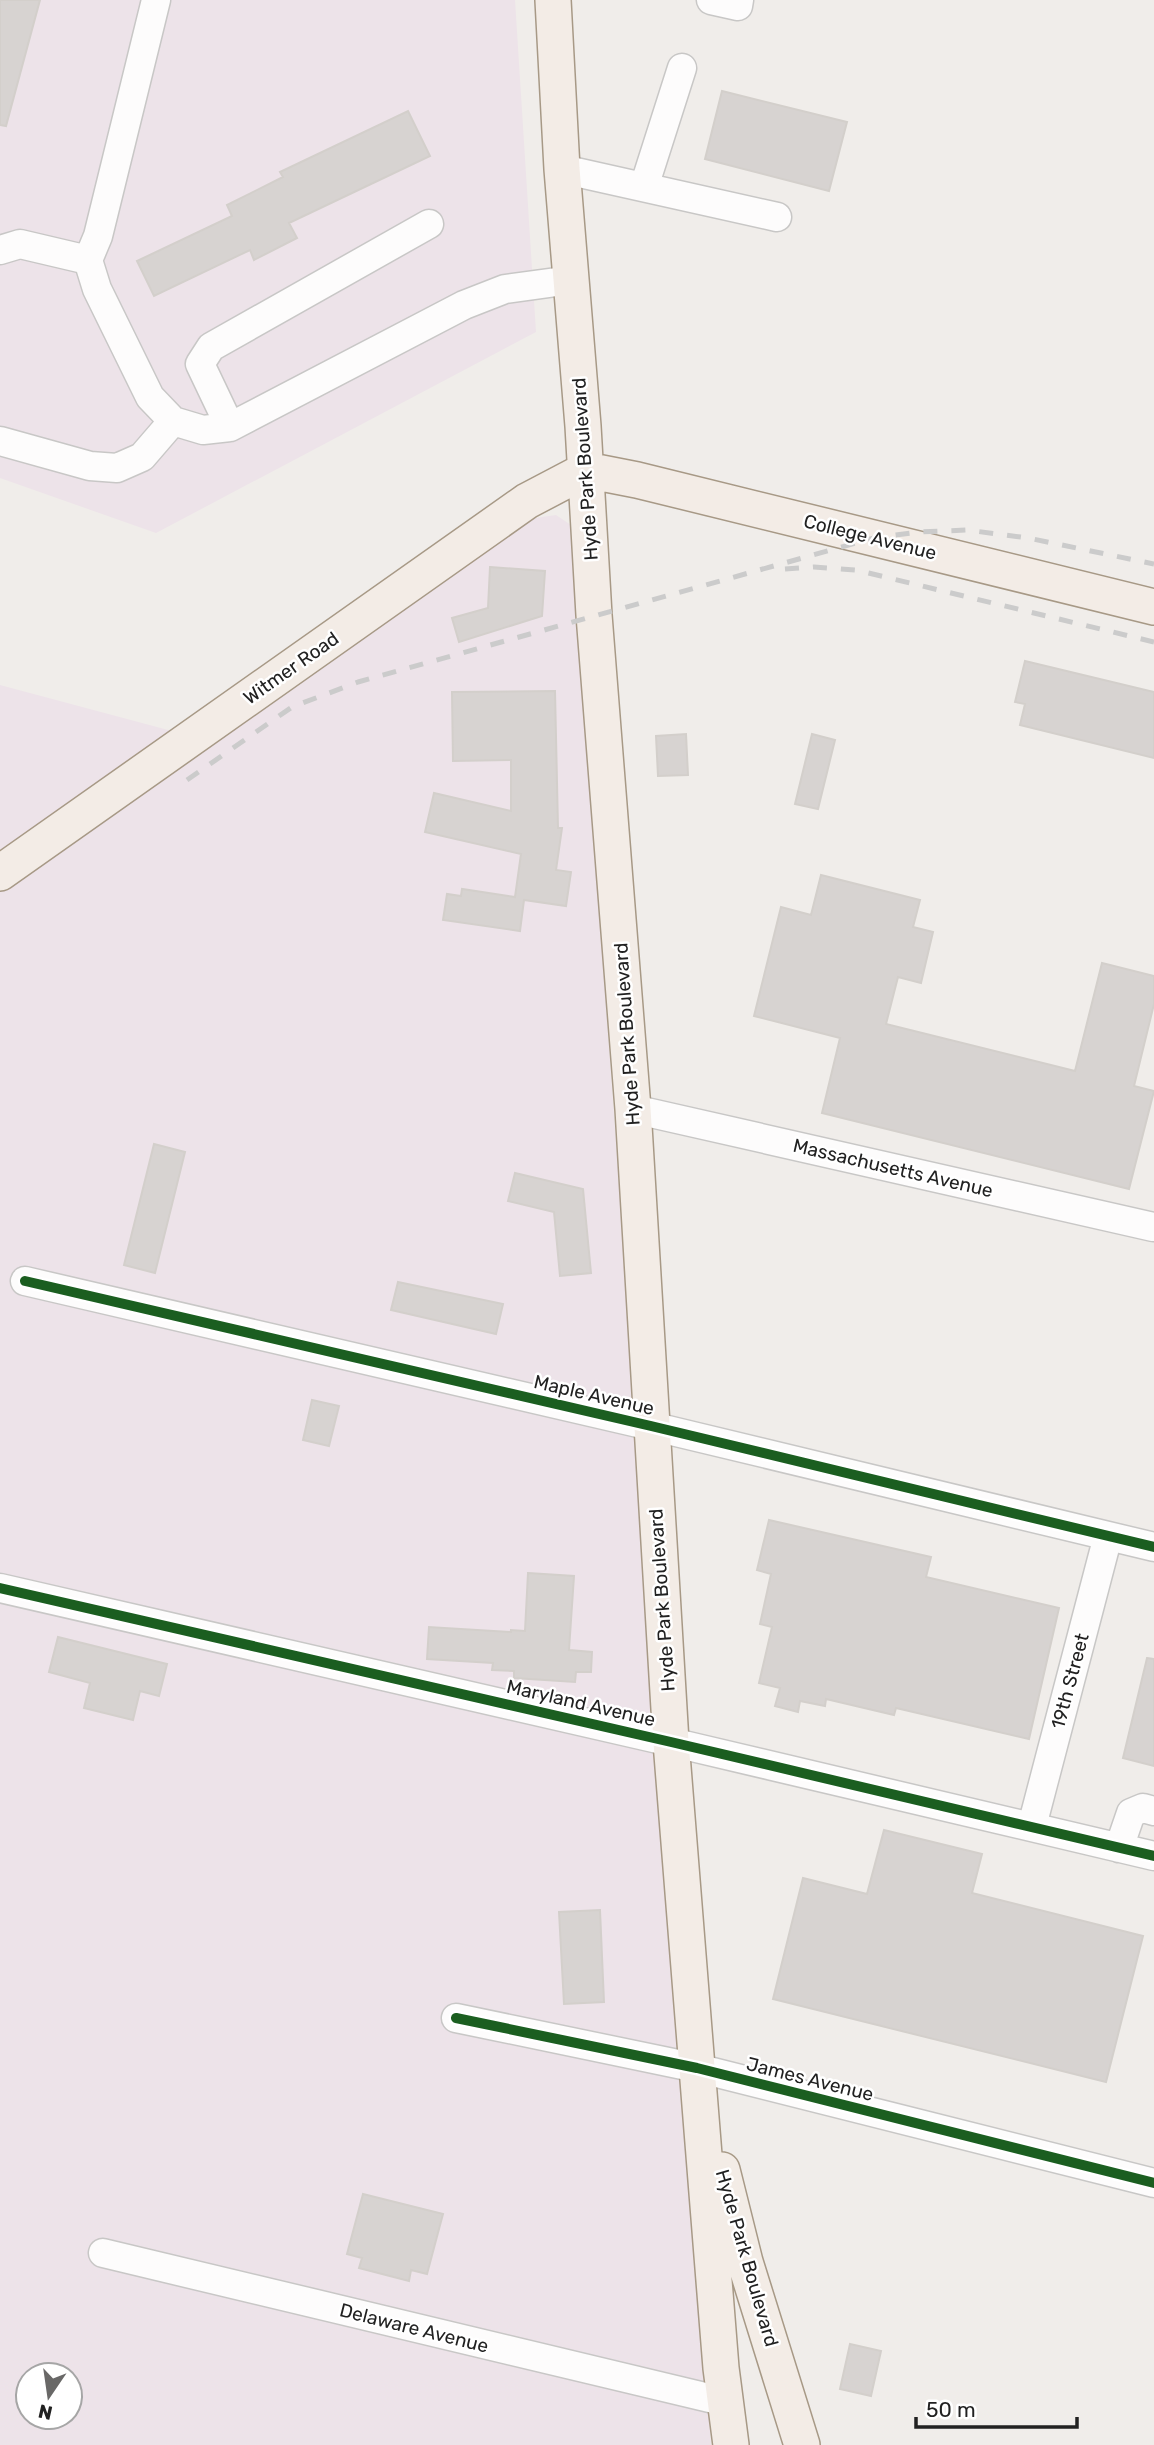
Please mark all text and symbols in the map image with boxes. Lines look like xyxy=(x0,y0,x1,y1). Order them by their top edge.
street label: Hyde Park Boulevard xyxy=(567,377,603,561)
street label: College Avenue xyxy=(801,509,939,565)
street label: Witmer Road xyxy=(239,627,343,709)
street label: Hyde Park Boulevard xyxy=(609,942,645,1126)
street label: Massachusetts Avenue xyxy=(791,1134,995,1202)
street label: Maple Avenue xyxy=(532,1370,656,1420)
street label: Hyde Park Boulevard xyxy=(644,1508,680,1692)
street label: 19th Street xyxy=(1046,1630,1094,1731)
street label: Maryland Avenue xyxy=(504,1675,658,1731)
street label: James Avenue xyxy=(744,2052,876,2106)
street label: Hyde Park Boulevard xyxy=(711,2167,783,2349)
street label: Delaware Avenue xyxy=(337,2298,491,2358)
north arrow xyxy=(14,2361,84,2431)
scale bar xyxy=(916,2386,1077,2430)
text: 50 m xyxy=(926,2397,976,2422)
text: N xyxy=(36,2399,55,2425)

